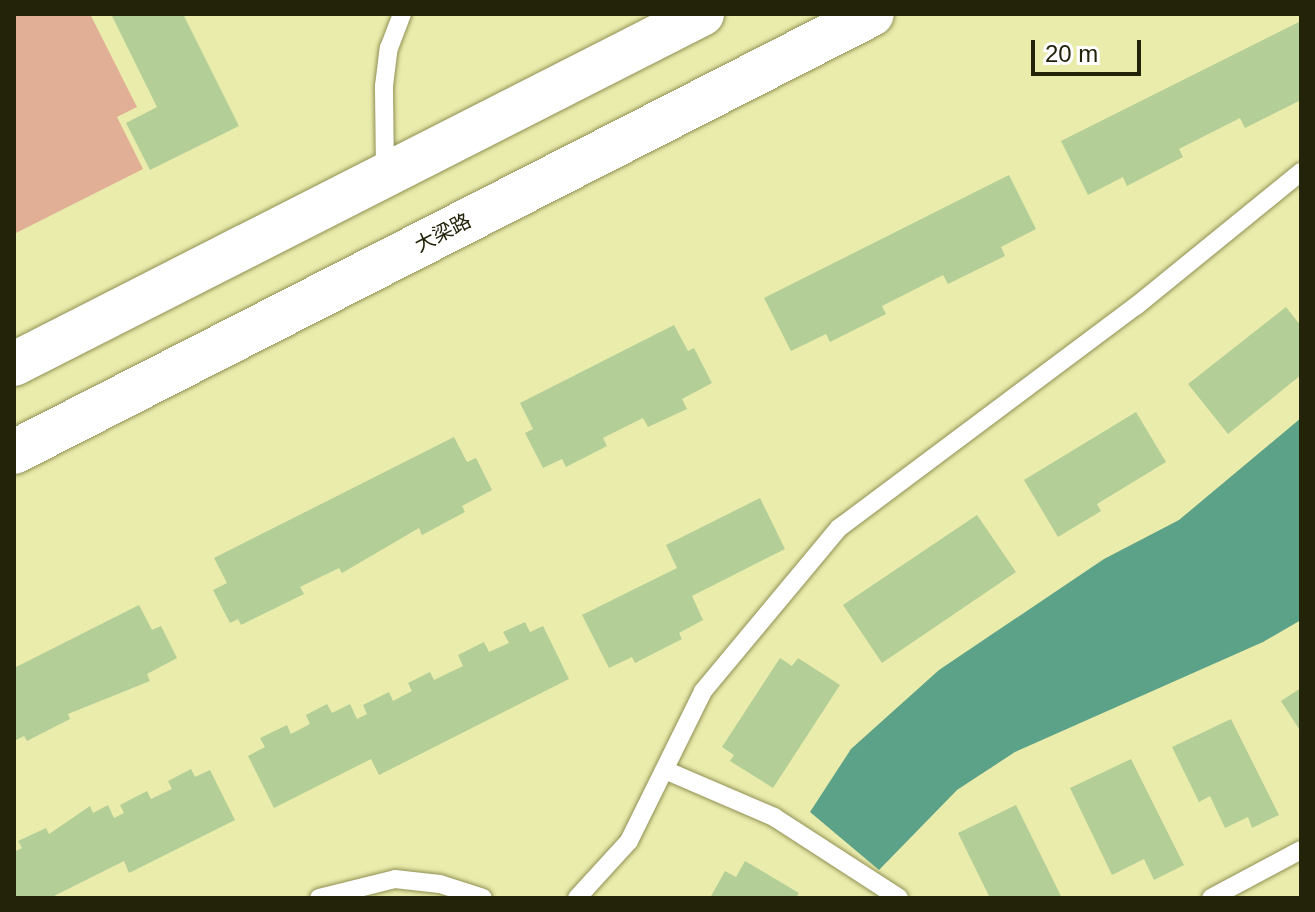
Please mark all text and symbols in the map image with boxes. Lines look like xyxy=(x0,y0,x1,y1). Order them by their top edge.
scale bar xyxy=(1035,24,1145,74)
text: 20 m xyxy=(1045,40,1098,67)
street label: 大梁路 xyxy=(411,209,475,257)

